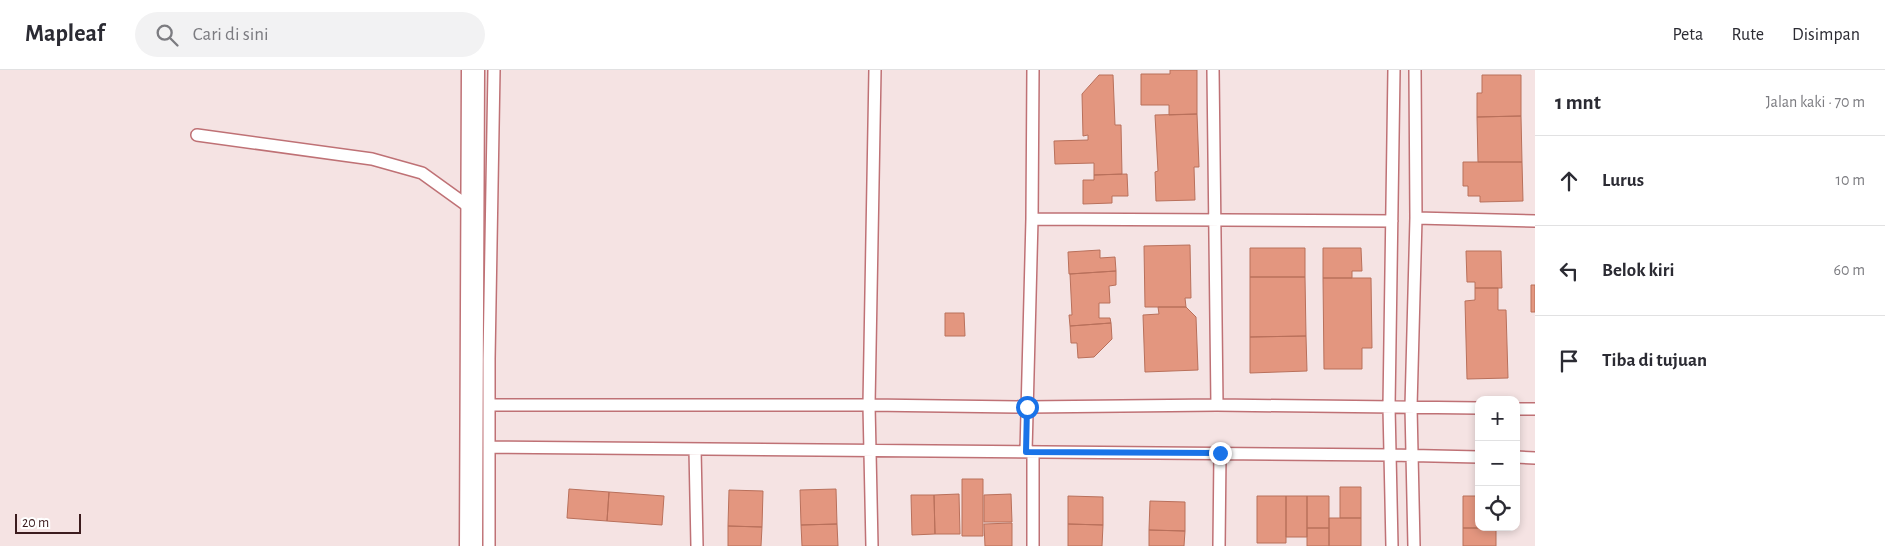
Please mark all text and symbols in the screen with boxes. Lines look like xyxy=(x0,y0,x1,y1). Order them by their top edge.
search box xyxy=(135,12,485,57)
icon: search xyxy=(153,21,181,49)
text: Mapleaf xyxy=(25,22,105,46)
text: Cari di sini xyxy=(193,25,269,44)
text: Peta xyxy=(1672,26,1703,44)
text: Rute xyxy=(1731,26,1764,44)
text: Disimpan xyxy=(1792,26,1860,44)
text: 1 mnt xyxy=(1555,92,1601,113)
text: Jalan kaki · 70 m xyxy=(1766,94,1865,110)
icon: ahead xyxy=(1555,167,1583,195)
text: Lurus xyxy=(1602,171,1644,190)
text: 10 m xyxy=(1836,172,1865,188)
icon: left xyxy=(1555,257,1583,285)
text: Belok kiri xyxy=(1602,261,1674,280)
text: 60 m xyxy=(1834,262,1865,278)
icon: arrive xyxy=(1555,347,1583,375)
text: Tiba di tujuan xyxy=(1602,351,1707,370)
route start xyxy=(1016,396,1039,419)
map controls xyxy=(1475,396,1520,531)
button: + xyxy=(1475,396,1520,441)
button: − xyxy=(1475,441,1520,486)
route end xyxy=(1209,442,1232,465)
button: locate xyxy=(1475,486,1520,531)
scale bar xyxy=(15,511,81,534)
text: 20 m xyxy=(22,516,49,530)

